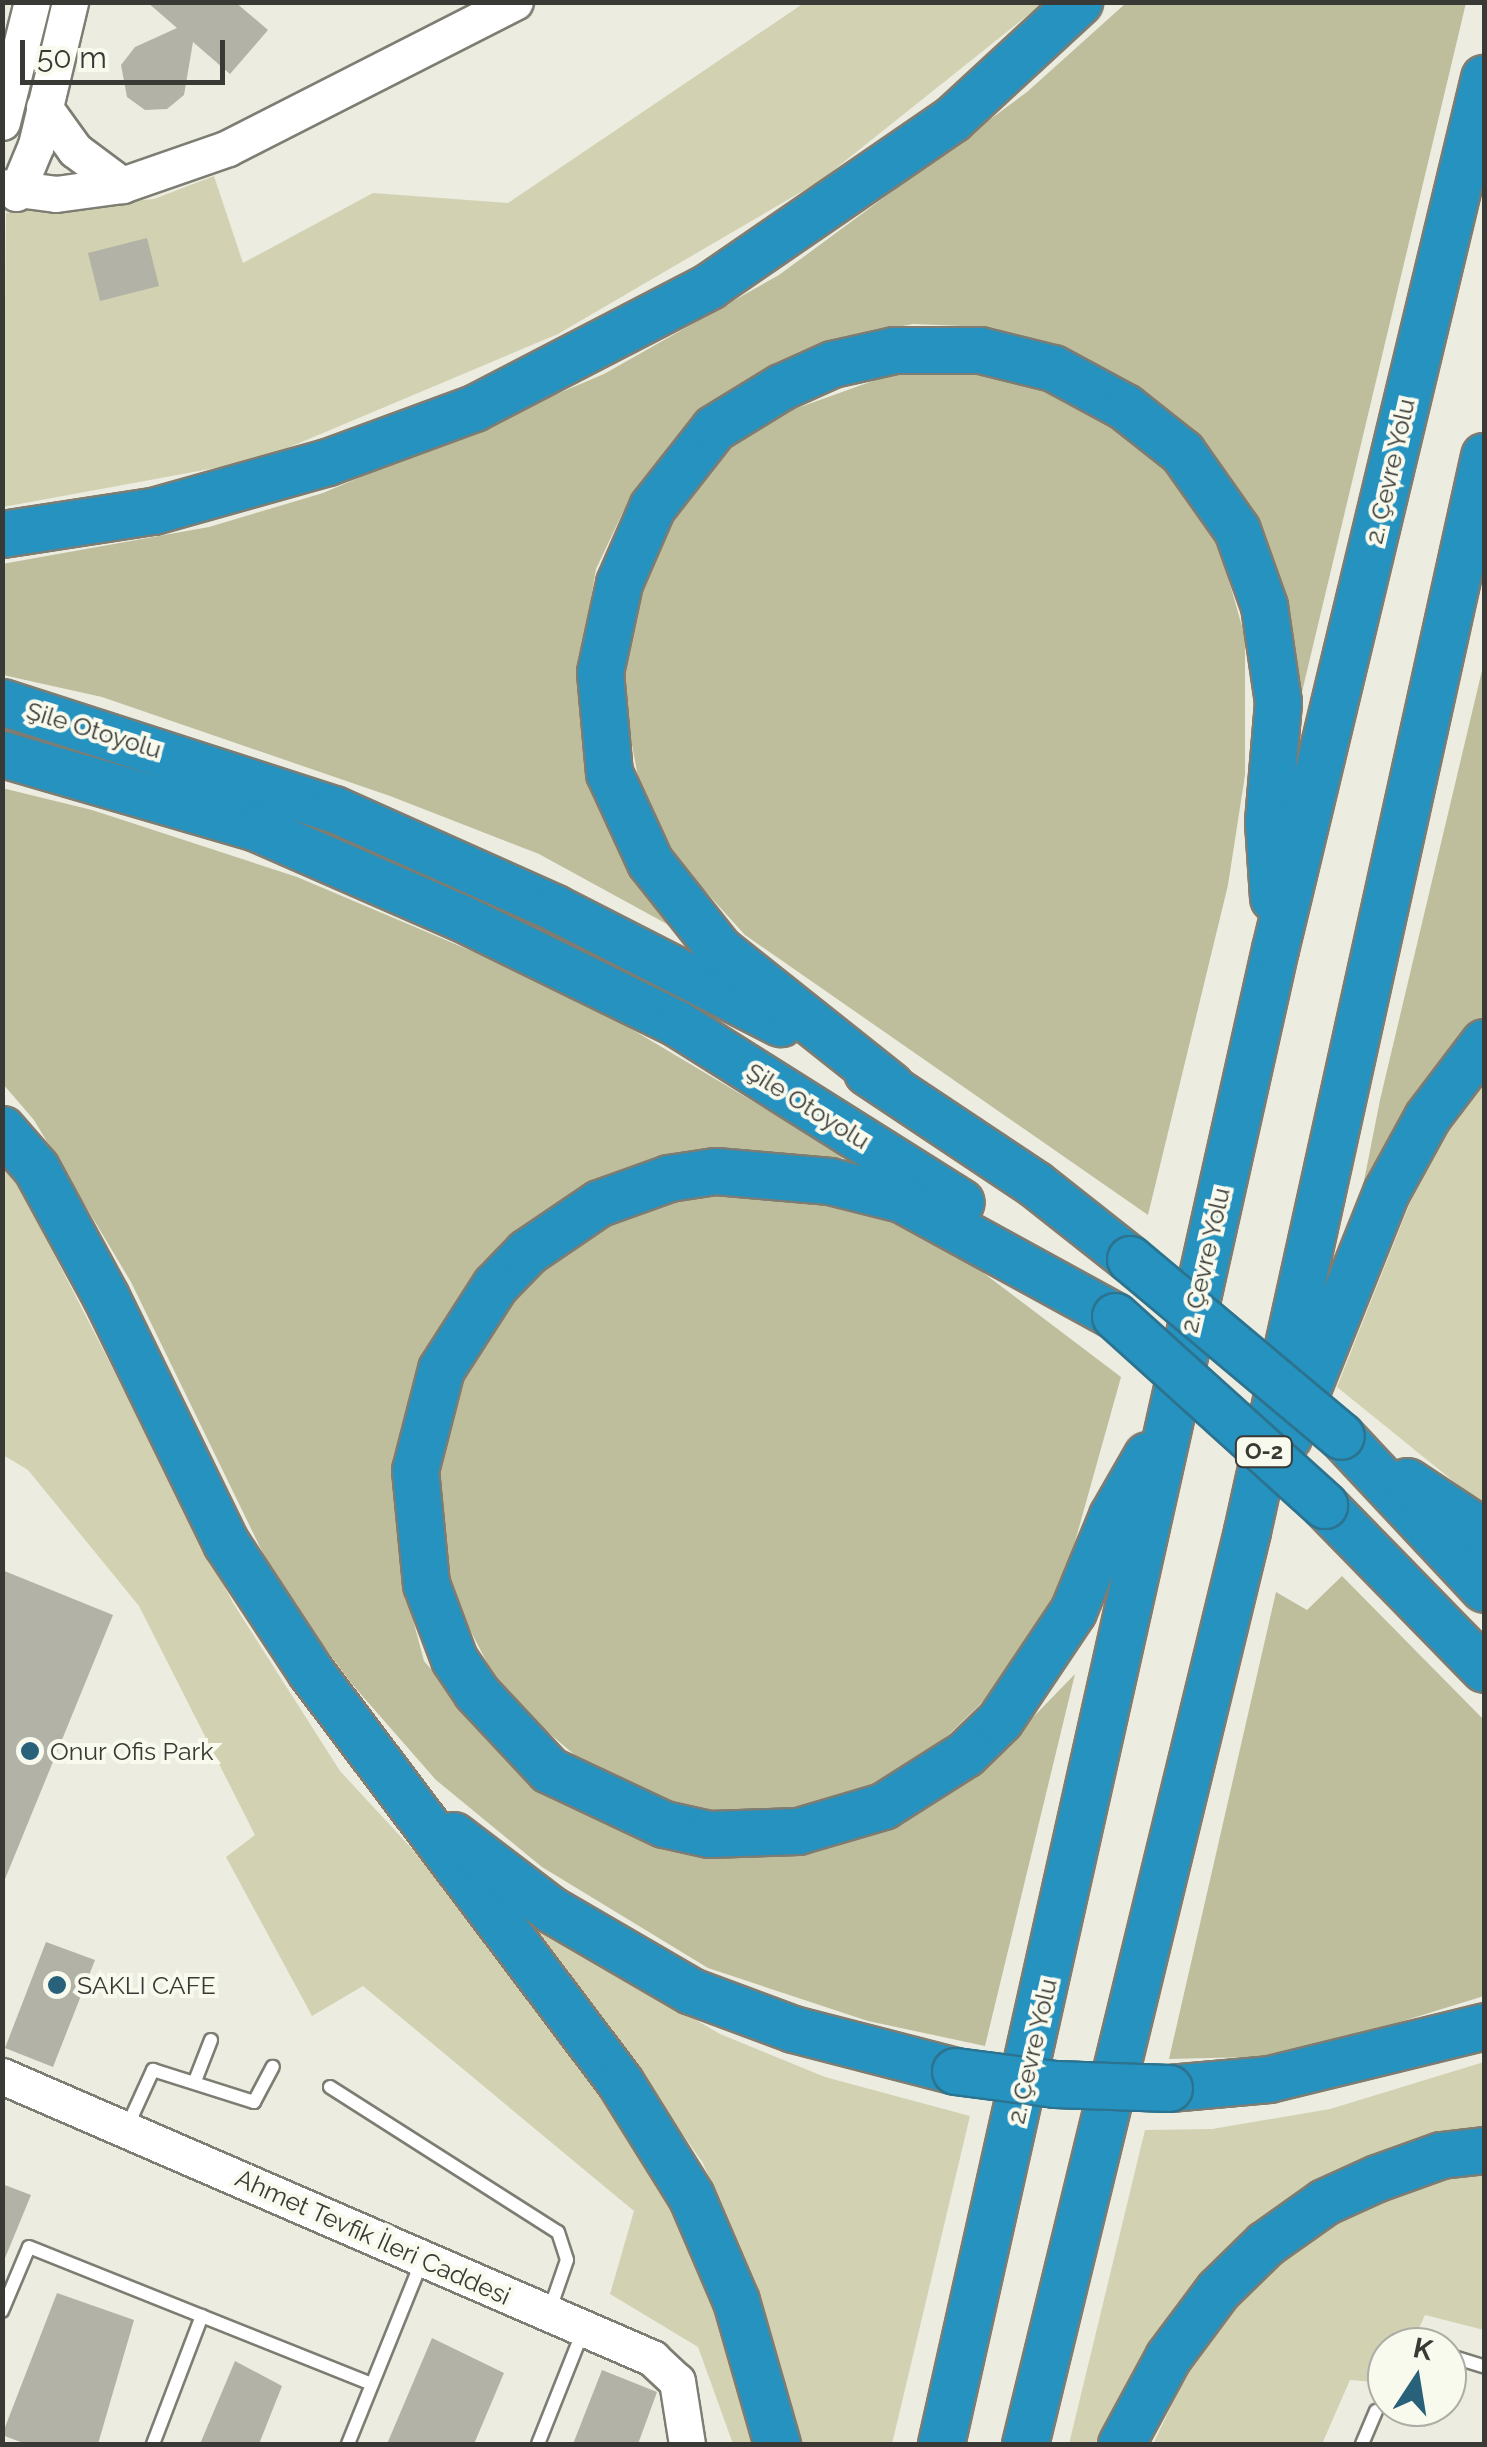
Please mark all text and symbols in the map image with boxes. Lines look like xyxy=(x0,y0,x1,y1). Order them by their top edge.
scale bar xyxy=(25,20,230,82)
text: 50 m xyxy=(37,40,107,75)
street label: 2. Çevre Yolu xyxy=(1359,395,1421,547)
street label: Şile Otoyolu xyxy=(23,695,165,765)
street label: Şile Otoyolu xyxy=(741,1056,875,1156)
street label: 2. Çevre Yolu xyxy=(1174,1184,1236,1336)
road number: O-2 xyxy=(1234,1435,1294,1469)
place label: Onur Ofis Park xyxy=(50,1736,214,1766)
marker: Onur Ofis Park xyxy=(19,1740,41,1762)
place label: SAKLI CAFE xyxy=(77,1970,216,2000)
marker: SAKLI CAFE xyxy=(46,1974,68,1996)
street label: 2. Çevre Yolu xyxy=(1001,1975,1063,2127)
street label: Ahmet Tevfik İleri Caddesi xyxy=(231,2163,515,2311)
north arrow xyxy=(1367,2327,1467,2427)
text: K xyxy=(1410,2331,1436,2367)

